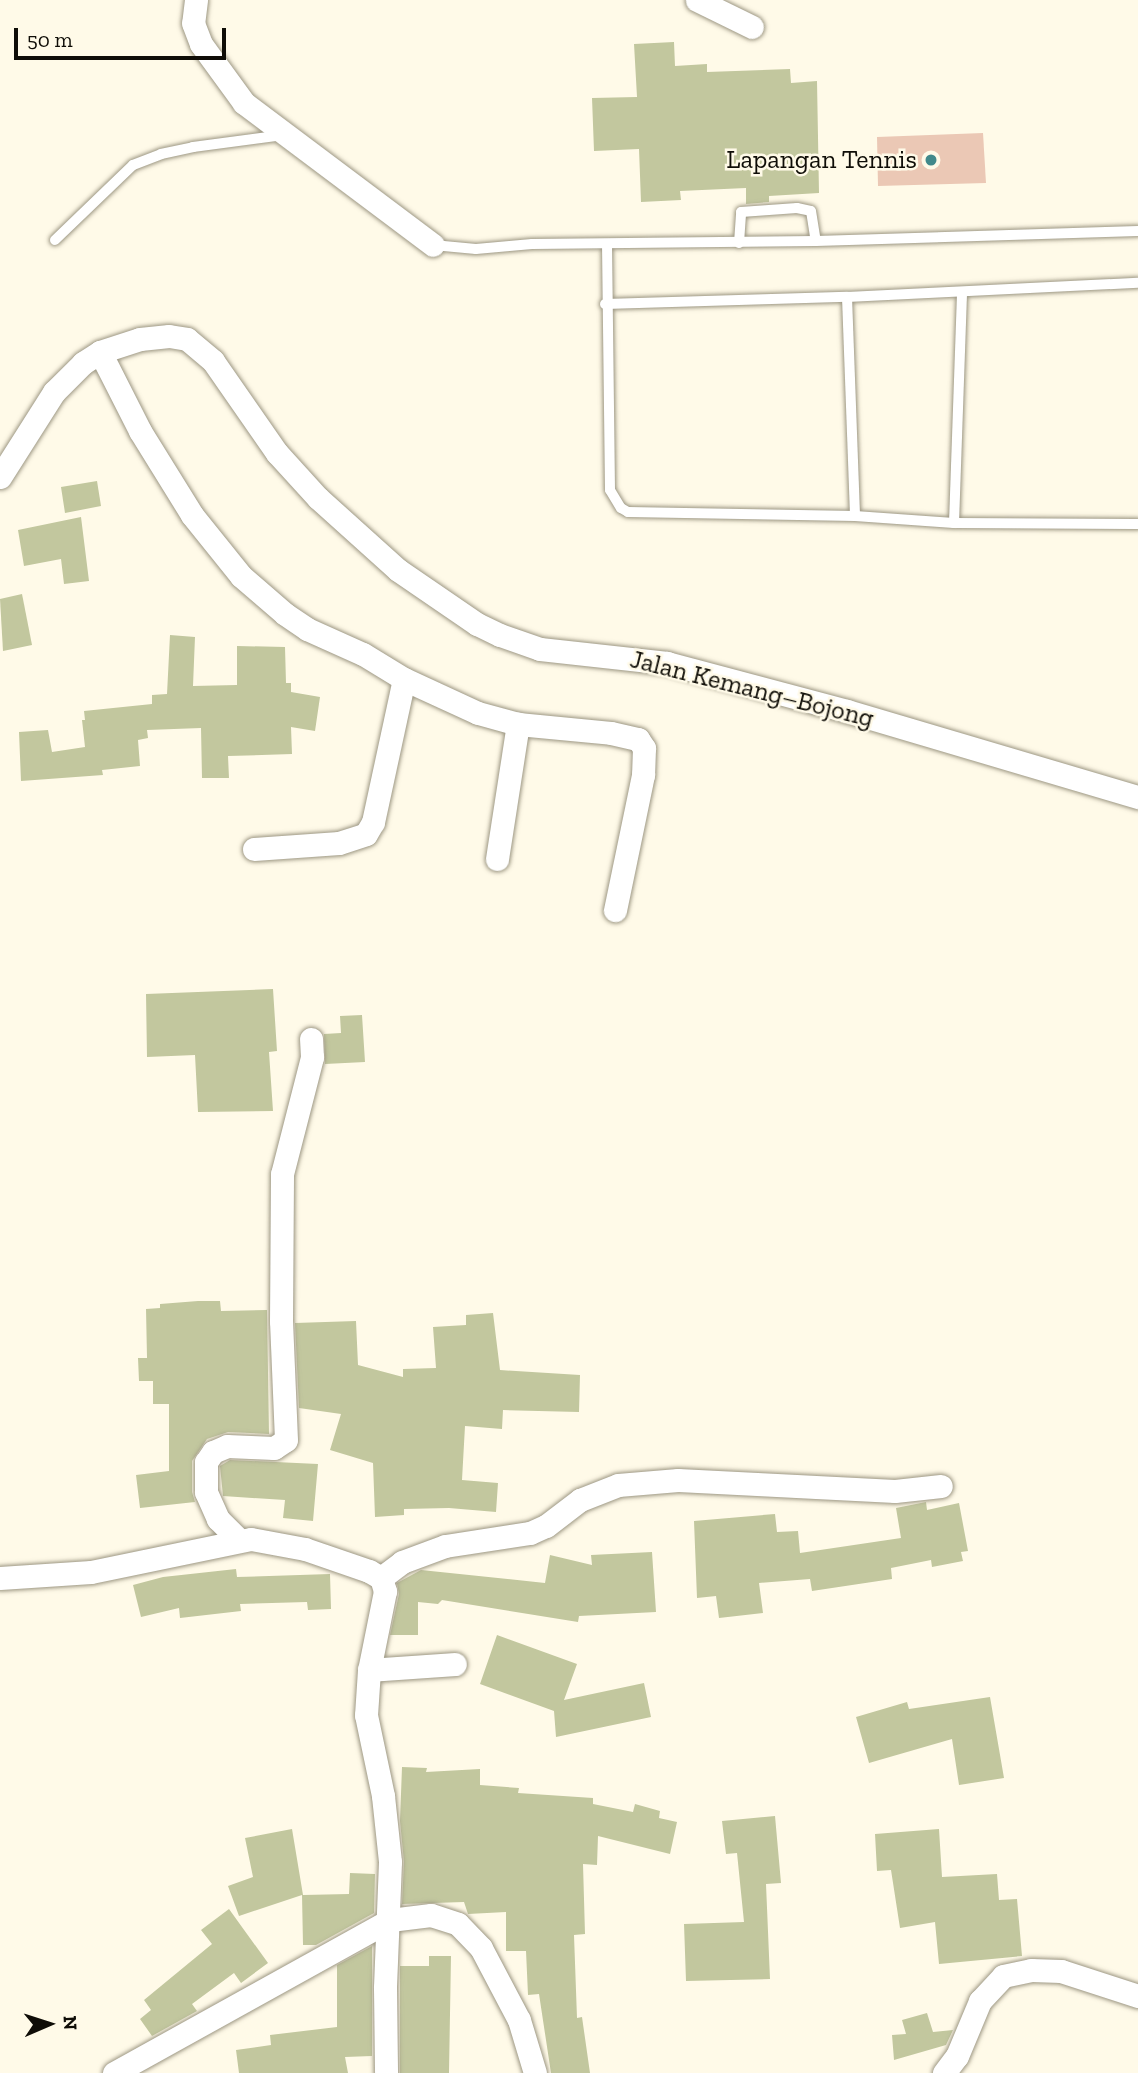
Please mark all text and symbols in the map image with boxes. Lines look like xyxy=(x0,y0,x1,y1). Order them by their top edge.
scale bar xyxy=(18,14,229,58)
text: 50 m xyxy=(27,27,73,52)
place label: Lapangan Tennis xyxy=(726,144,917,176)
marker: Lapangan Tennis xyxy=(923,152,939,168)
street label: Jalan Kemang–Bojong xyxy=(627,644,877,734)
north arrow xyxy=(14,1989,84,2059)
text: N xyxy=(59,2015,82,2031)

